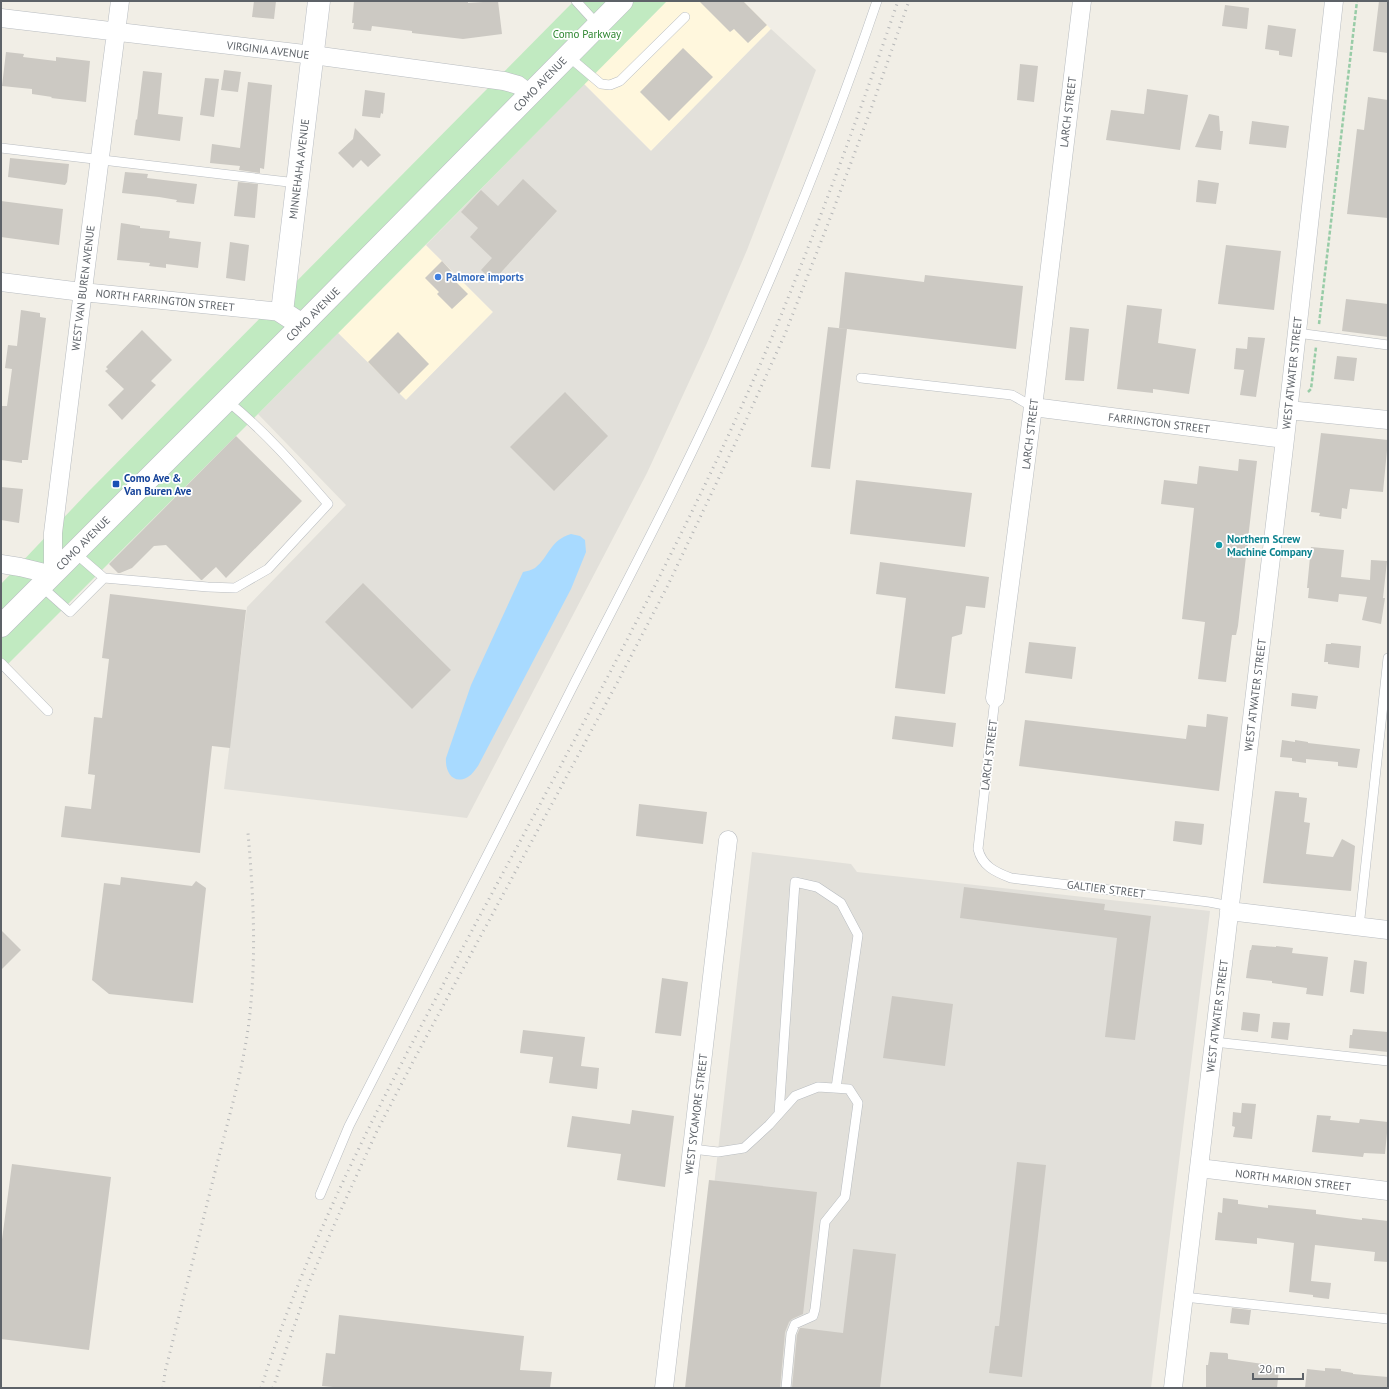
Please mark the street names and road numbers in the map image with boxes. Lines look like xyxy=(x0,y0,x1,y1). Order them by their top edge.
street label: VIRGINIA AVENUE xyxy=(225,38,310,62)
street label: COMO AVENUE xyxy=(510,54,570,114)
street label: LARCH STREET xyxy=(1057,76,1079,148)
street label: MINNEHAHA AVENUE xyxy=(286,118,312,220)
street label: WEST VAN BUREN AVENUE xyxy=(68,224,98,351)
street label: COMO AVENUE xyxy=(283,284,343,344)
street label: NORTH FARRINGTON STREET xyxy=(95,286,235,314)
street label: WEST ATWATER STREET xyxy=(1279,316,1305,430)
street label: LARCH STREET xyxy=(1019,398,1041,470)
street label: FARRINGTON STREET xyxy=(1107,410,1211,436)
street label: COMO AVENUE xyxy=(53,513,113,573)
street label: WEST ATWATER STREET xyxy=(1241,638,1269,752)
street label: LARCH STREET xyxy=(978,719,1000,791)
street label: GALTIER STREET xyxy=(1066,877,1146,901)
street label: WEST ATWATER STREET xyxy=(1203,959,1231,1073)
street label: WEST SYCAMORE STREET xyxy=(682,1053,710,1175)
street label: NORTH MARION STREET xyxy=(1234,1166,1352,1194)

